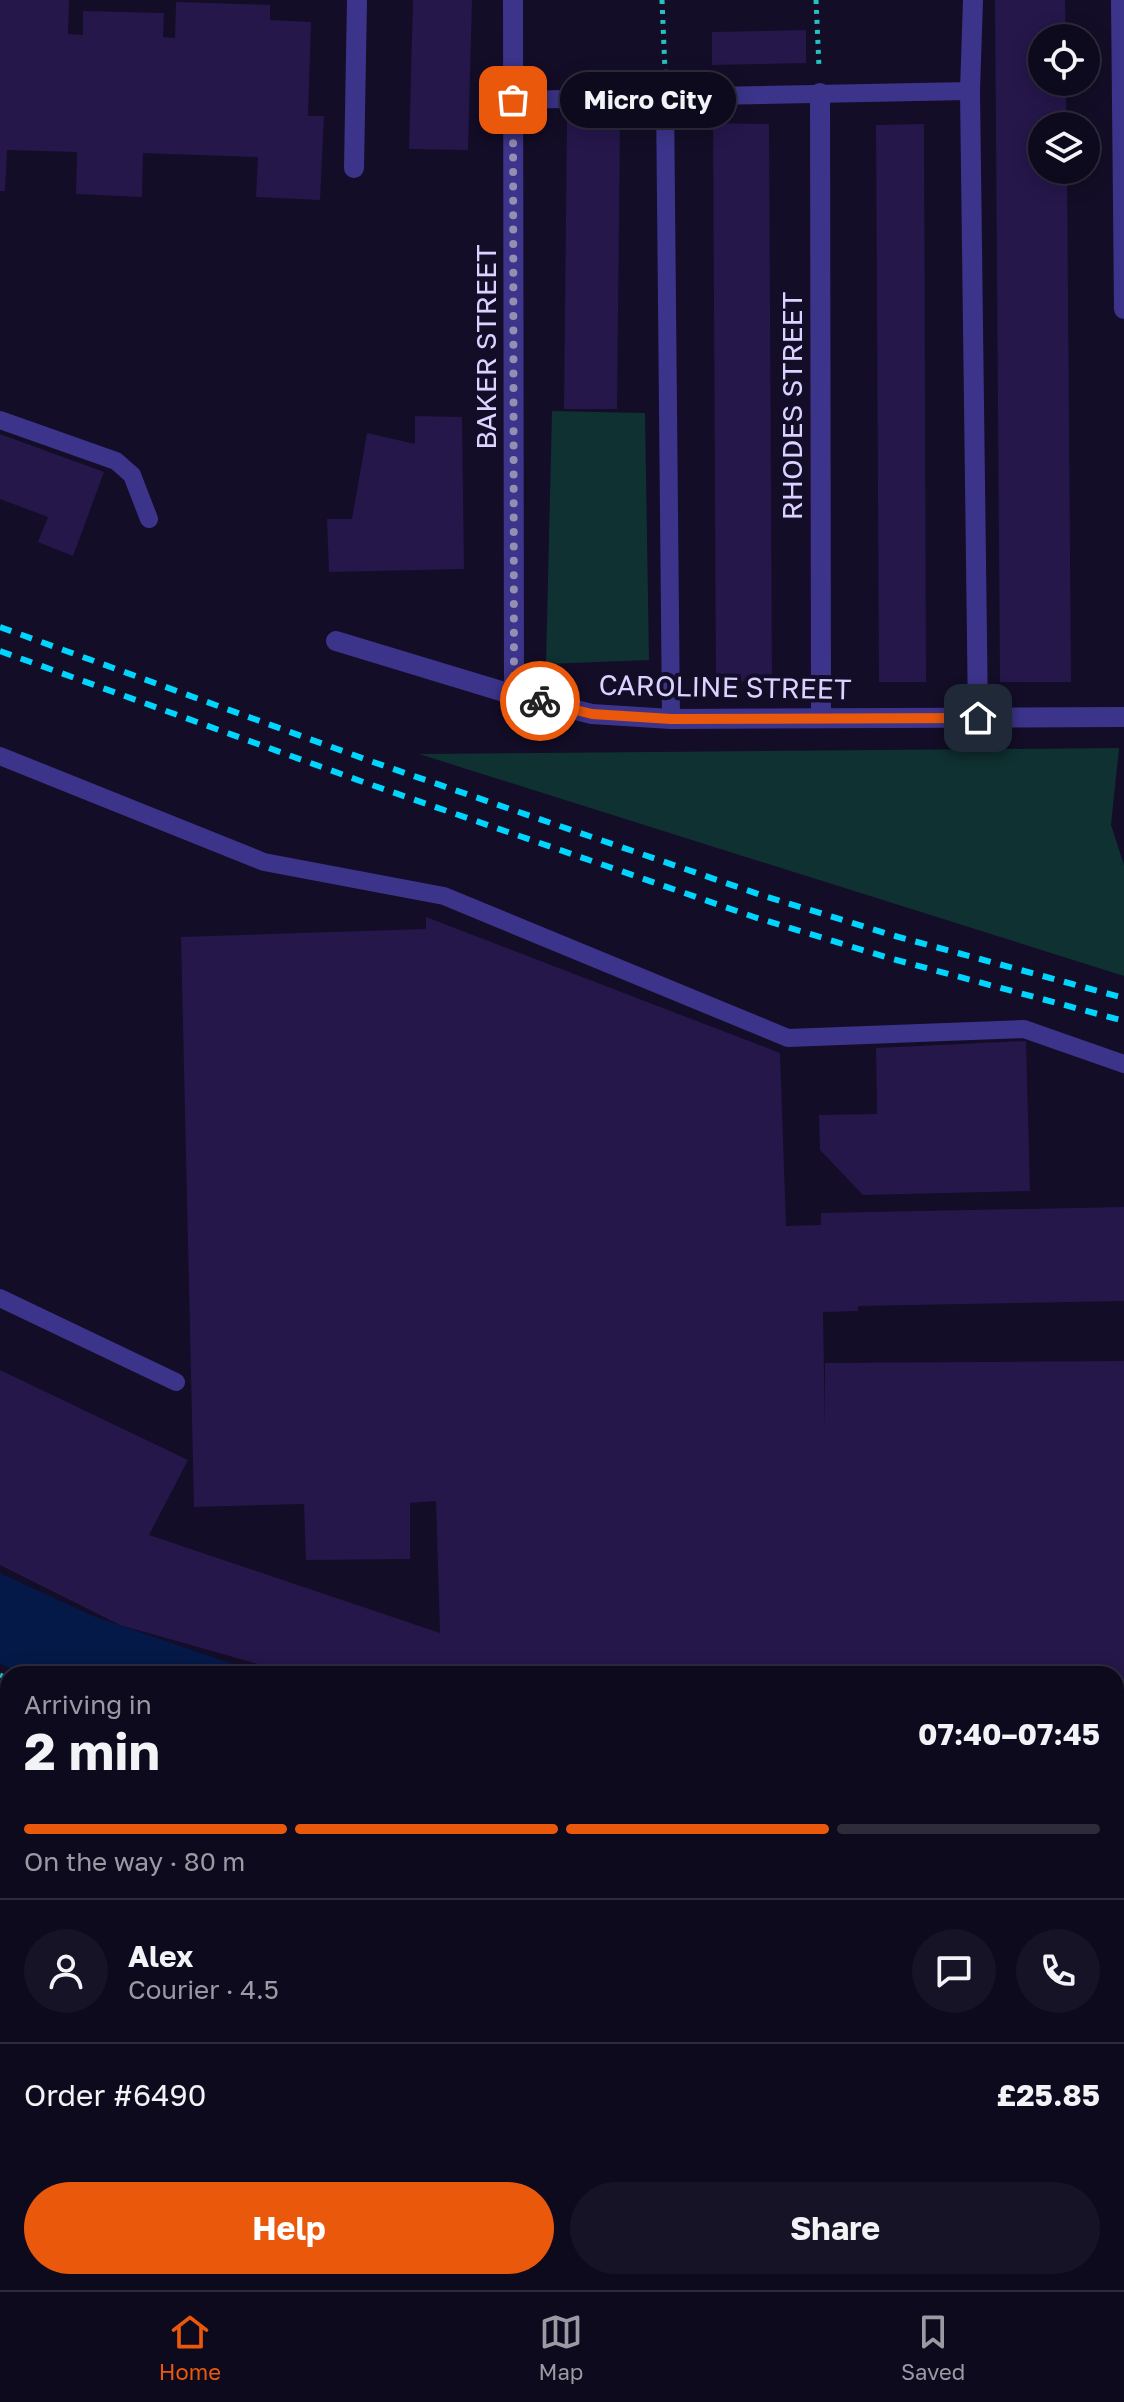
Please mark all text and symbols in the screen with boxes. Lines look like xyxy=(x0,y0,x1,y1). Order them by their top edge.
map controls xyxy=(1028,24,1100,184)
button: locate xyxy=(1028,24,1100,96)
pin xyxy=(479,66,547,134)
callout: Micro City xyxy=(561,72,737,128)
icon: bag xyxy=(491,78,535,122)
text: Micro City xyxy=(584,84,712,115)
button: layers xyxy=(1028,112,1100,184)
street label: BAKER STREET xyxy=(469,244,502,450)
street label: RHODES STREET xyxy=(775,292,808,520)
courier xyxy=(500,661,580,741)
street label: CAROLINE STREET xyxy=(598,668,852,705)
icon: bike xyxy=(518,679,562,723)
pin xyxy=(944,684,1012,752)
icon: home xyxy=(956,696,1000,740)
text: Arriving in xyxy=(24,1689,152,1720)
text: 07:40–07:45 xyxy=(918,1716,1100,1752)
text: 2 min xyxy=(24,1719,160,1781)
text: On the way · 80 m xyxy=(24,1846,245,1877)
button: person xyxy=(24,1929,108,2013)
button: chat xyxy=(912,1929,996,2013)
button: phone xyxy=(1016,1929,1100,2013)
text: Alex xyxy=(128,1938,193,1974)
text: Courier · 4.5 xyxy=(128,1974,279,2005)
text: Order #6490 xyxy=(24,2077,206,2113)
text: £25.85 xyxy=(997,2077,1100,2113)
button: Help xyxy=(24,2182,554,2274)
button: Share xyxy=(570,2182,1100,2274)
tab: Home xyxy=(159,2310,221,2385)
tab: Map xyxy=(539,2310,583,2385)
tab: Saved xyxy=(901,2310,965,2385)

